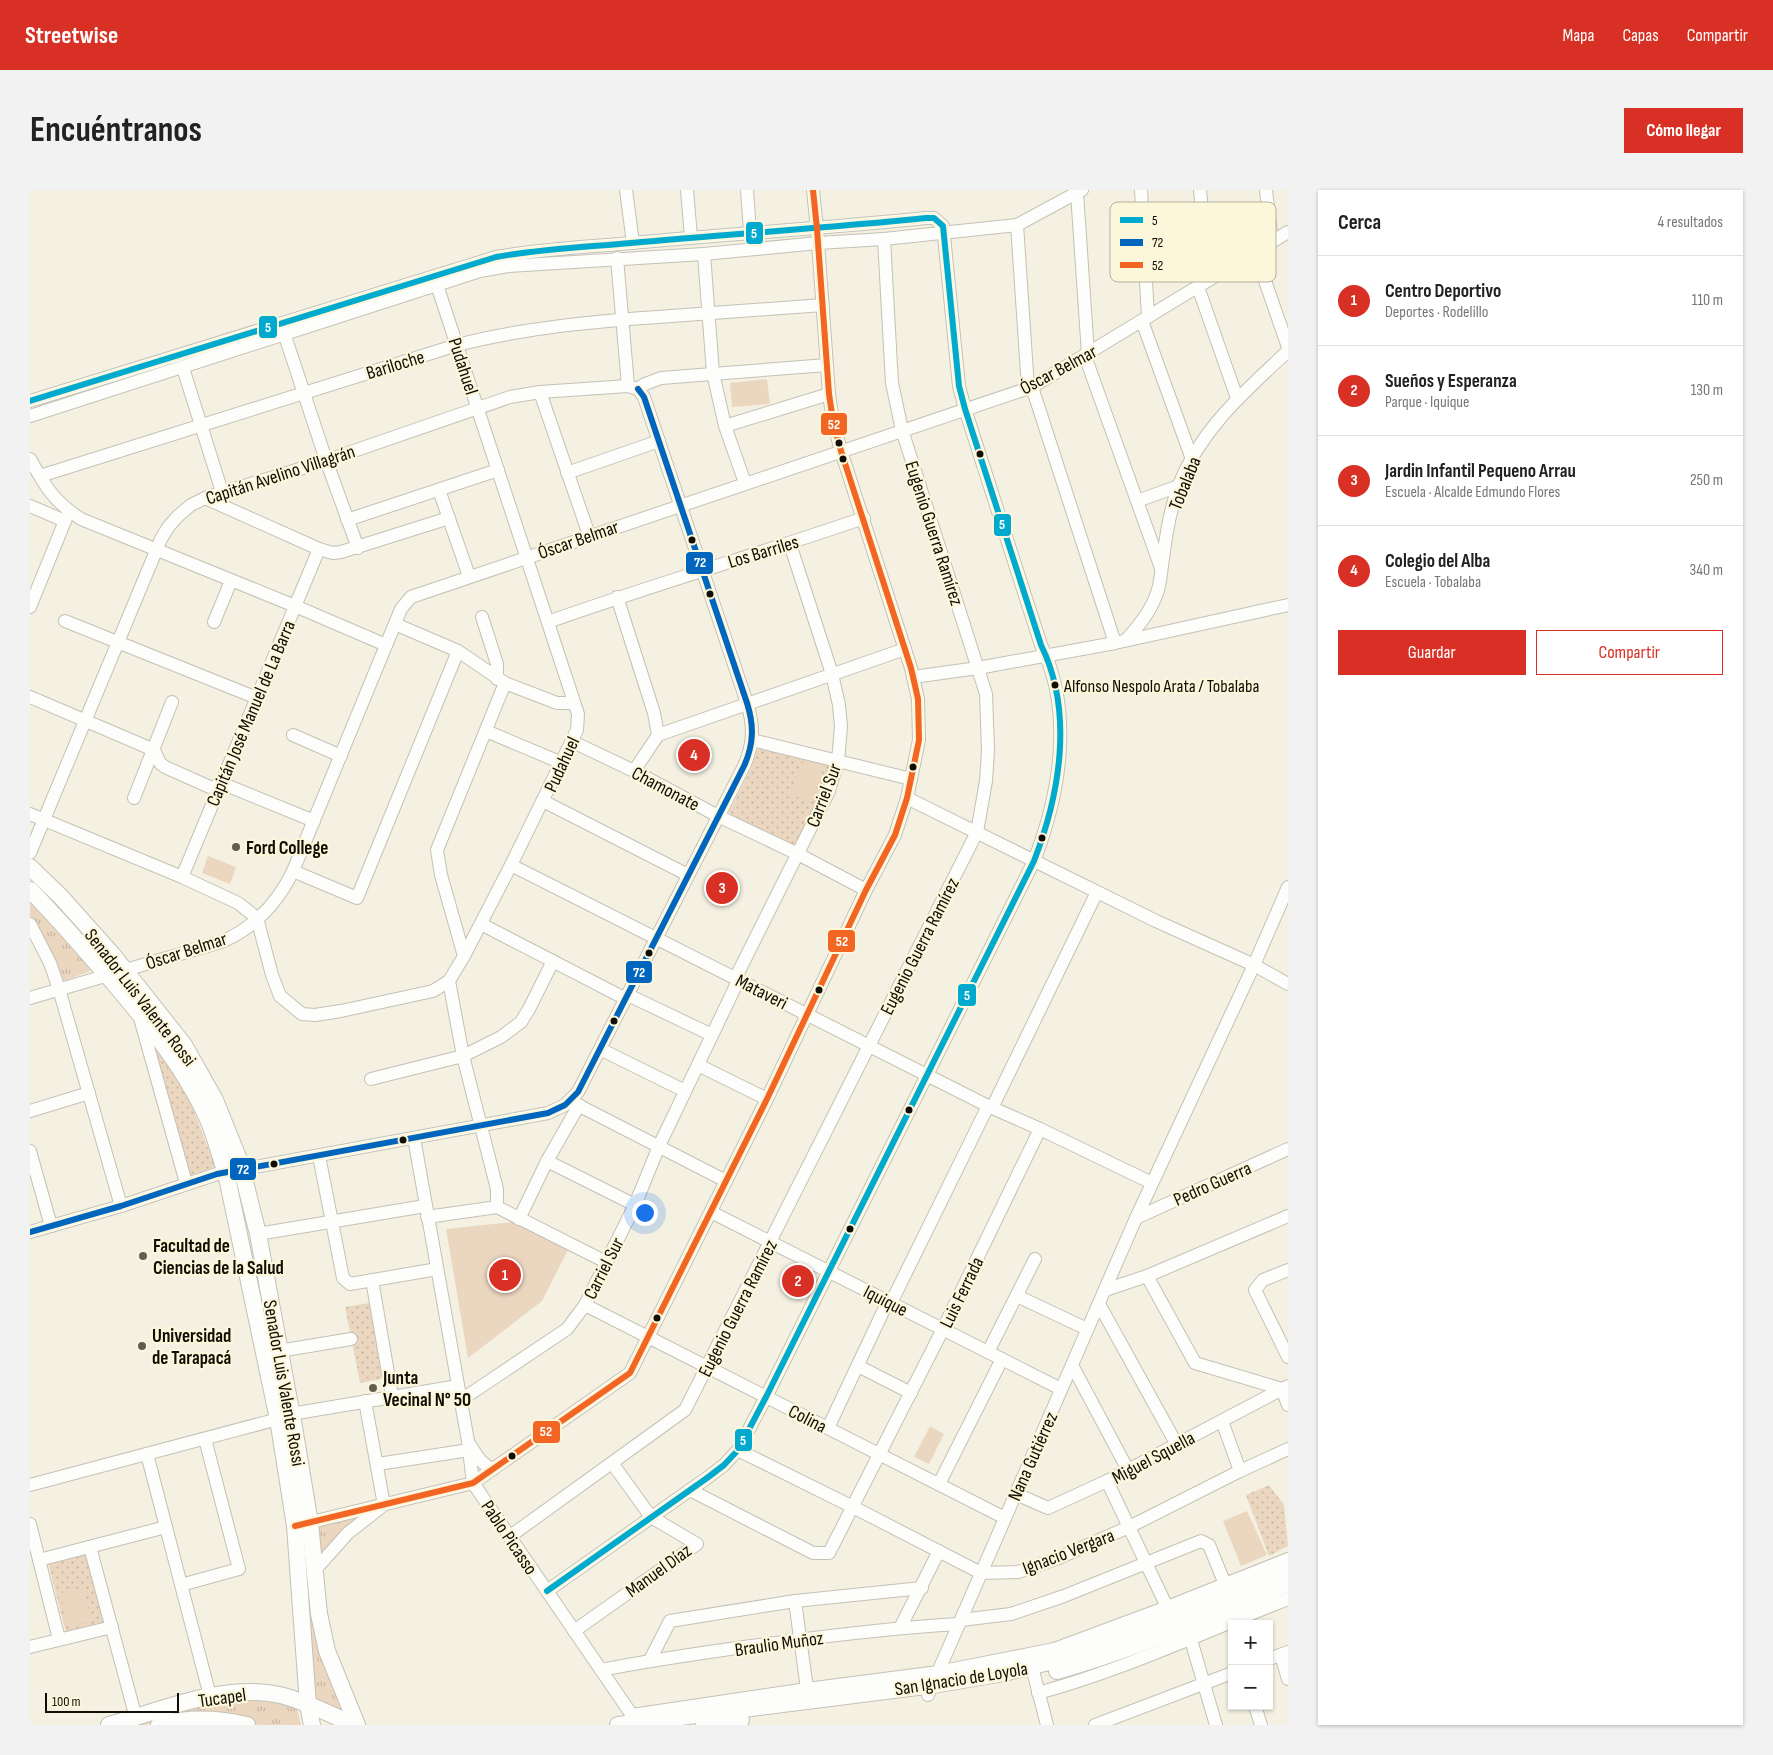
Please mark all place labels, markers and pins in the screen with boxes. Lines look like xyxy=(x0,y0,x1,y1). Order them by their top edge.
unlabelled marker xyxy=(834,438,844,448)
unlabelled marker xyxy=(975,449,985,459)
unlabelled marker xyxy=(838,454,848,464)
unlabelled marker xyxy=(687,535,697,545)
unlabelled marker xyxy=(705,589,715,599)
place label: Alfonso Nespolo Arata / Tobalaba xyxy=(1063,676,1259,697)
marker: Alfonso Nespolo Arata / Tobalaba xyxy=(1050,680,1060,690)
pin: 4 xyxy=(678,736,710,774)
unlabelled marker xyxy=(908,762,918,772)
unlabelled marker xyxy=(1037,833,1047,843)
place label: Ford College xyxy=(246,837,328,860)
marker: Ford College xyxy=(230,841,242,853)
pin: 3 xyxy=(706,869,738,907)
unlabelled marker xyxy=(644,948,654,958)
unlabelled marker xyxy=(814,985,824,995)
unlabelled marker xyxy=(609,1016,619,1026)
unlabelled marker xyxy=(904,1105,914,1115)
unlabelled marker xyxy=(398,1135,408,1145)
unlabelled marker xyxy=(269,1159,279,1169)
unlabelled marker xyxy=(845,1224,855,1234)
place label: Facultad de Ciencias de la Salud xyxy=(153,1235,284,1280)
marker: Facultad de Ciencias de la Salud xyxy=(137,1250,149,1262)
pin: 1 xyxy=(489,1256,521,1294)
pin: 2 xyxy=(782,1262,814,1300)
unlabelled marker xyxy=(652,1313,662,1323)
place label: Universidad de Tarapacá xyxy=(152,1325,231,1370)
marker: Universidad de Tarapacá xyxy=(136,1340,148,1352)
place label: Junta Vecinal N° 50 xyxy=(382,1367,471,1412)
marker: Junta Vecinal N° 50 xyxy=(367,1382,379,1394)
unlabelled marker xyxy=(507,1451,517,1461)

